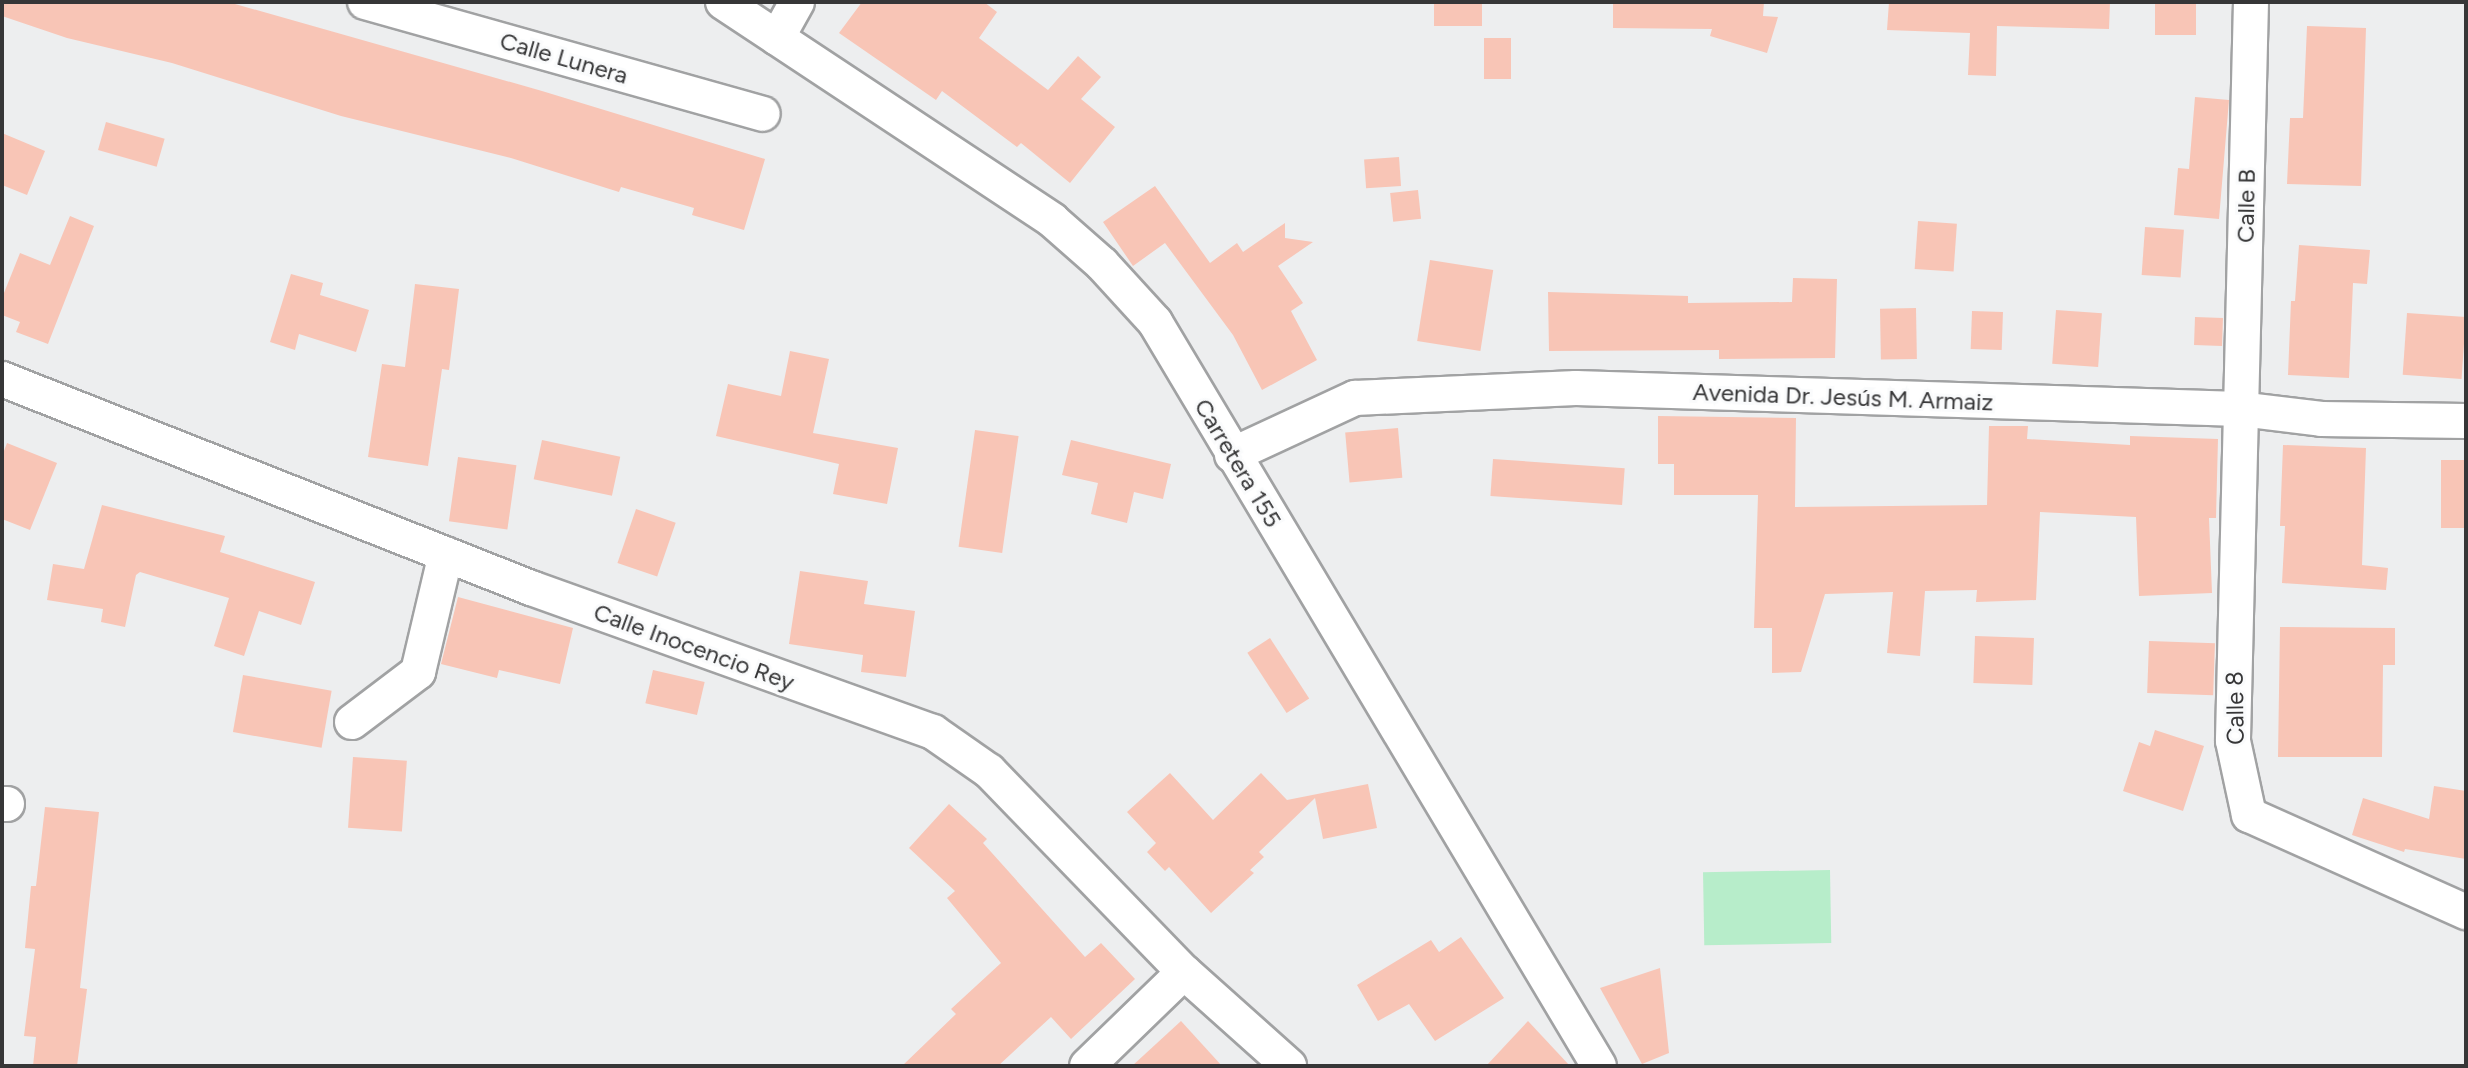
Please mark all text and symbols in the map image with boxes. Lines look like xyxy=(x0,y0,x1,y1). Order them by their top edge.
street label: Calle Lunera xyxy=(497,26,631,90)
street label: Calle B xyxy=(2231,169,2261,243)
street label: Avenida Dr. Jesús M. Armaiz xyxy=(1692,377,1994,417)
street label: Carretera 155 xyxy=(1188,394,1288,532)
street label: Calle Inocencio Rey xyxy=(590,597,798,697)
street label: Calle 8 xyxy=(2220,671,2250,745)

